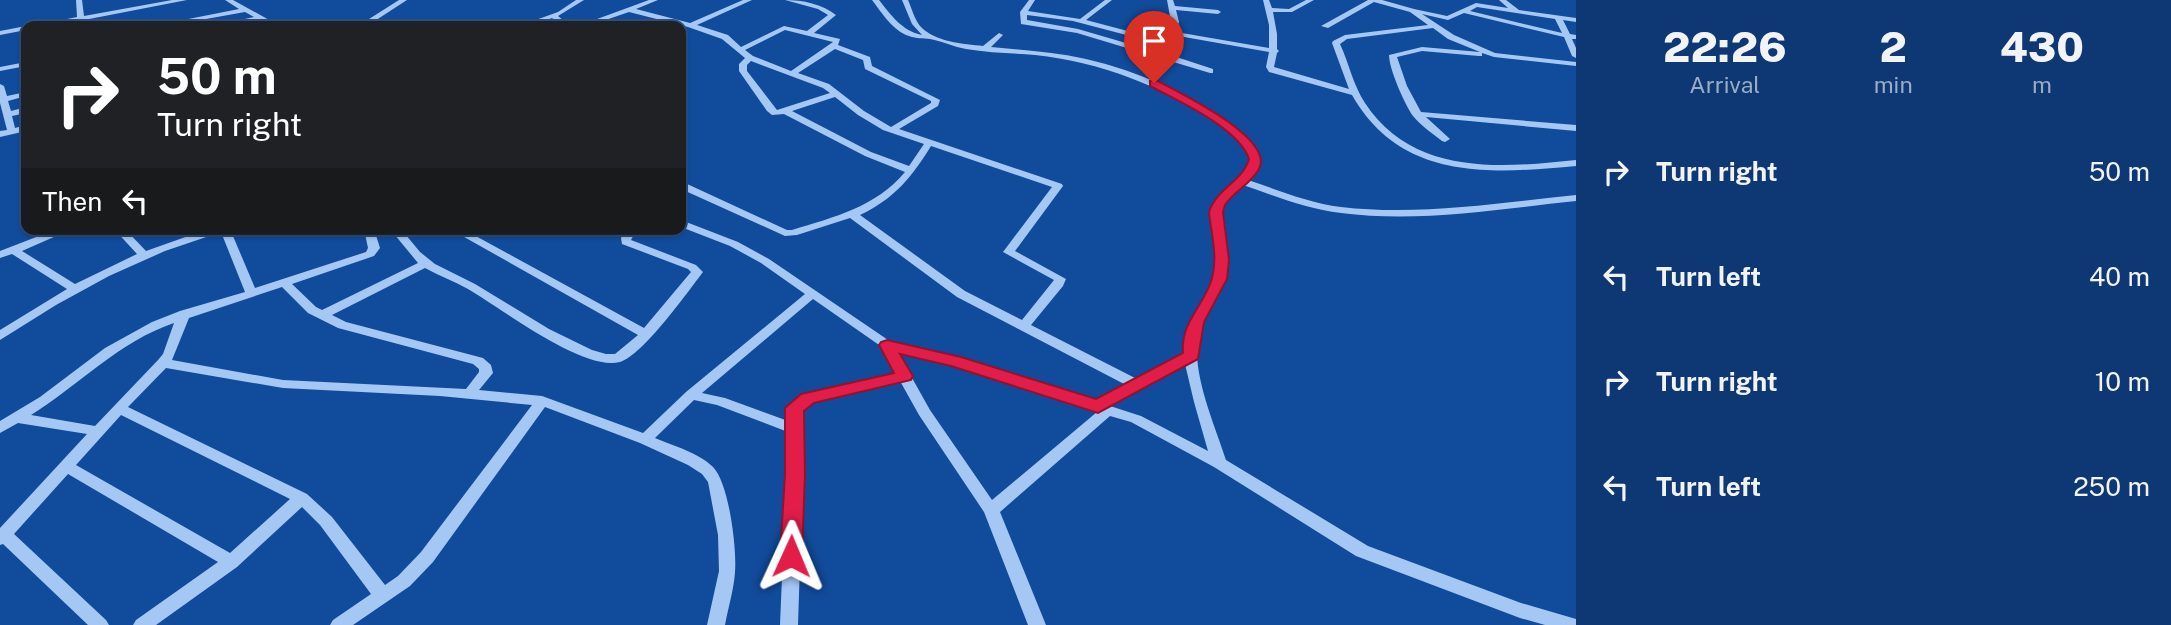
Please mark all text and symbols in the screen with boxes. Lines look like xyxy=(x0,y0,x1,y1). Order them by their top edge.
pin xyxy=(1124,11,1184,83)
icon: arrive xyxy=(1135,22,1173,60)
text: 22:26 xyxy=(1663,22,1787,71)
text: 2 xyxy=(1879,22,1907,71)
text: 430 xyxy=(2000,22,2084,71)
text: 50 m xyxy=(157,47,277,105)
icon: right xyxy=(42,49,133,140)
text: Arrival xyxy=(1689,71,1760,98)
text: min xyxy=(1874,71,1913,98)
text: m xyxy=(2032,71,2052,98)
text: Turn right xyxy=(157,106,302,143)
icon: right xyxy=(1597,153,1635,191)
text: Turn right xyxy=(1656,156,1778,187)
text: 50 m xyxy=(2089,156,2150,187)
icon: left xyxy=(116,182,154,220)
text: Then xyxy=(42,186,102,217)
icon: left xyxy=(1597,258,1635,296)
text: Turn left xyxy=(1656,261,1761,292)
text: 40 m xyxy=(2089,261,2150,292)
icon: right xyxy=(1597,363,1635,401)
text: Turn right xyxy=(1656,366,1778,397)
text: 10 m xyxy=(2095,366,2150,397)
icon: left xyxy=(1597,468,1635,506)
text: Turn left xyxy=(1656,471,1761,502)
text: 250 m xyxy=(2073,471,2150,502)
position arrow xyxy=(754,519,828,593)

